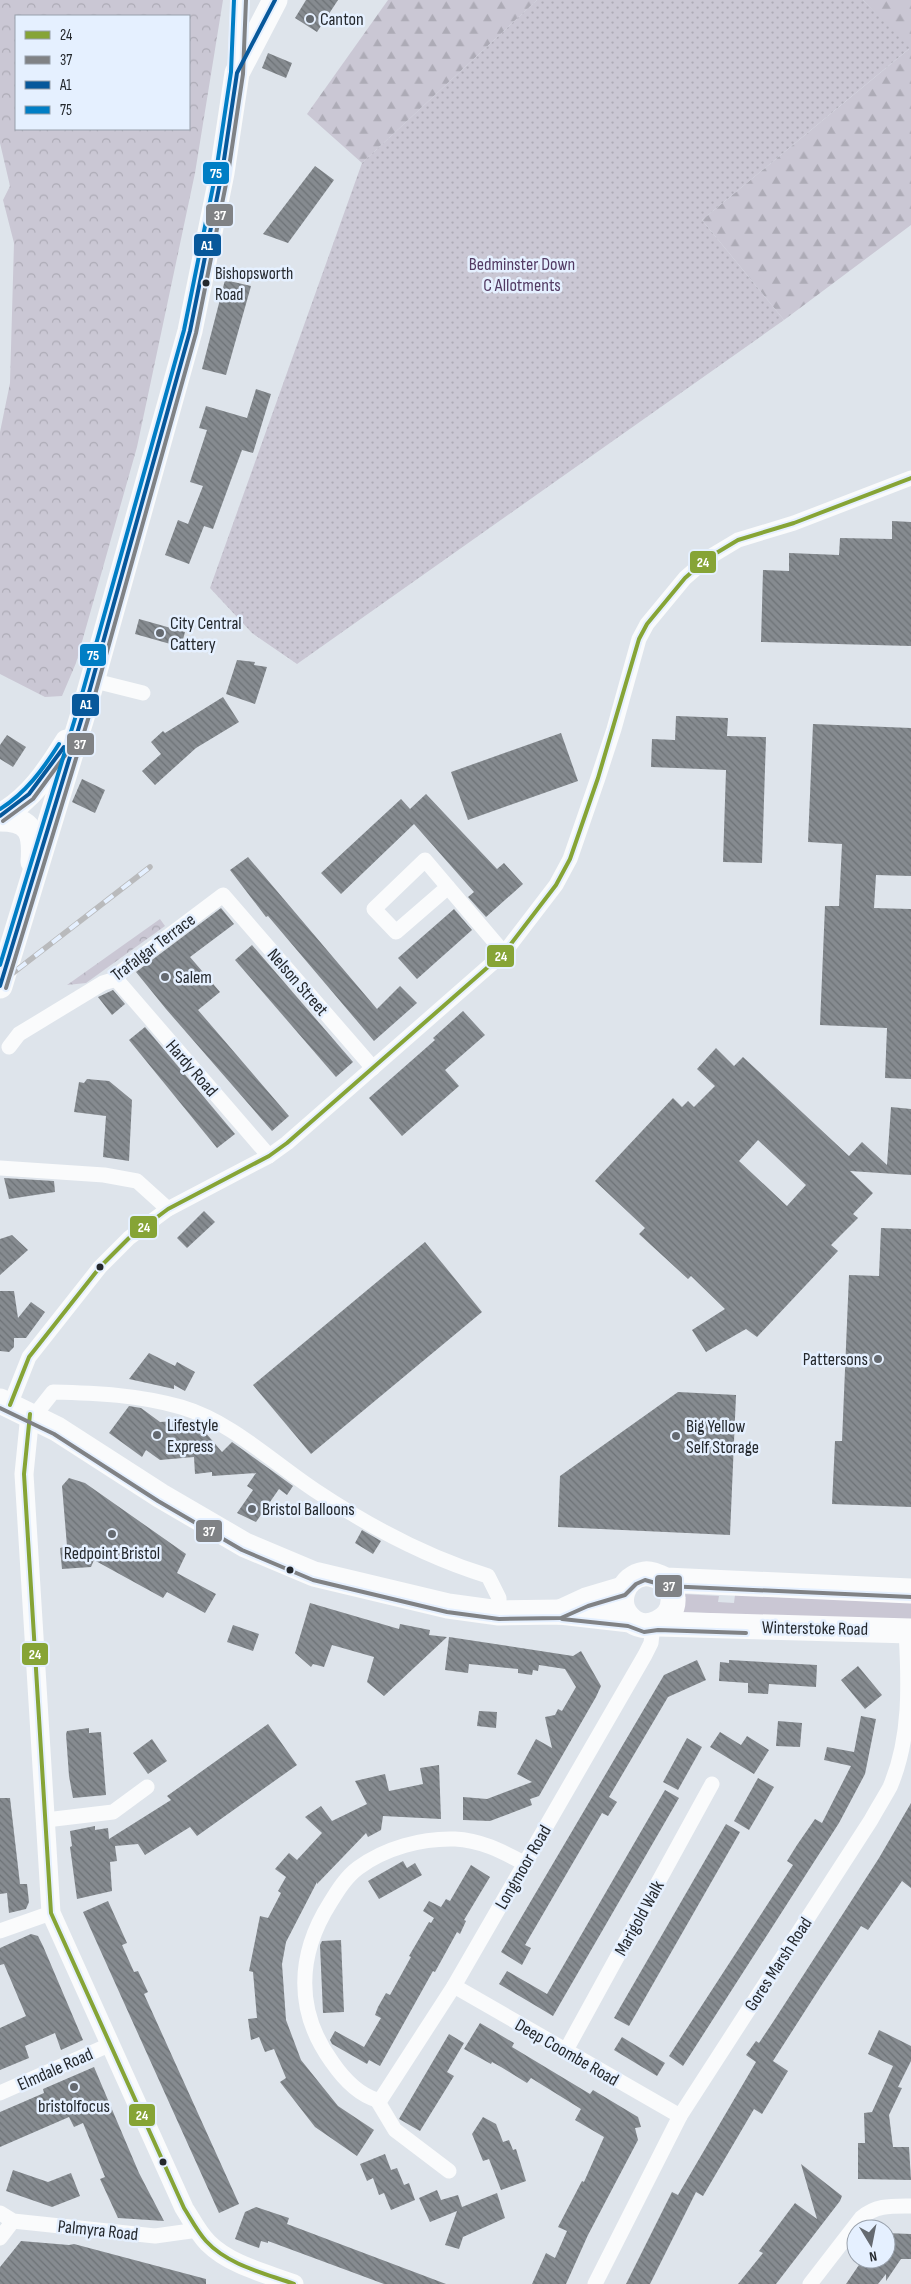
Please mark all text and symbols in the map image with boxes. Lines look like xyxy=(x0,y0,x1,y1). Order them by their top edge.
place label: Canton xyxy=(320,9,364,30)
marker: Canton xyxy=(304,13,316,25)
legend xyxy=(15,15,190,130)
text: 24 xyxy=(60,26,72,45)
text: 37 xyxy=(60,51,72,70)
text: A1 xyxy=(59,76,72,95)
text: 75 xyxy=(60,101,72,120)
line badge: 75 xyxy=(202,161,230,185)
text: 75 xyxy=(210,165,222,182)
line badge: 37 xyxy=(205,203,234,227)
text: 37 xyxy=(214,207,227,224)
line badge: A1 xyxy=(193,233,222,257)
text: A1 xyxy=(200,237,214,254)
park label: Bedminster Down C Allotments xyxy=(469,254,575,296)
place label: Bishopsworth Road xyxy=(215,264,293,305)
marker: Bishopsworth Road xyxy=(201,278,211,288)
line badge: 24 xyxy=(689,550,717,574)
text: 24 xyxy=(697,554,710,571)
place label: City Central Cattery xyxy=(170,613,242,655)
marker: City Central Cattery xyxy=(154,627,166,639)
line badge: 75 xyxy=(79,643,107,667)
text: 75 xyxy=(87,647,99,664)
line badge: A1 xyxy=(71,693,100,717)
text: A1 xyxy=(79,696,93,713)
line badge: 37 xyxy=(66,732,95,756)
text: 37 xyxy=(74,736,87,753)
street label: Trafalgar Terrace xyxy=(107,909,199,986)
street label: Nelson Street xyxy=(263,944,333,1021)
line badge: 24 xyxy=(486,944,515,968)
text: 24 xyxy=(495,948,508,965)
place label: Salem xyxy=(175,967,212,988)
marker: Salem xyxy=(159,971,171,983)
street label: Hardy Road xyxy=(161,1036,222,1101)
line badge: 24 xyxy=(129,1215,158,1239)
text: 24 xyxy=(138,1219,151,1236)
unlabelled marker xyxy=(95,1262,105,1272)
place label: Pattersons xyxy=(803,1349,868,1370)
marker: Pattersons xyxy=(872,1353,884,1365)
place label: Lifestyle Express xyxy=(167,1415,219,1457)
place label: Big Yellow Self Storage xyxy=(686,1416,759,1458)
marker: Lifestyle Express xyxy=(151,1429,163,1441)
marker: Big Yellow Self Storage xyxy=(670,1430,682,1442)
place label: Bristol Balloons xyxy=(262,1499,355,1520)
marker: Bristol Balloons xyxy=(246,1503,258,1515)
line badge: 37 xyxy=(195,1519,223,1543)
text: 37 xyxy=(203,1523,216,1540)
marker: Redpoint Bristol xyxy=(106,1528,118,1540)
place label: Redpoint Bristol xyxy=(64,1543,160,1564)
unlabelled marker xyxy=(285,1565,295,1575)
line badge: 37 xyxy=(654,1574,683,1598)
text: 37 xyxy=(663,1578,676,1595)
street label: Winterstoke Road xyxy=(762,1617,868,1640)
line badge: 24 xyxy=(21,1642,49,1666)
text: 24 xyxy=(29,1646,42,1663)
street label: Longmoor Road xyxy=(491,1822,556,1913)
street label: Marigold Walk xyxy=(610,1877,669,1960)
street label: Gores Marsh Road xyxy=(740,1913,816,2015)
street label: Deep Coombe Road xyxy=(511,2014,622,2091)
street label: Elmdale Road xyxy=(14,2044,96,2095)
marker: bristolfocus xyxy=(68,2081,80,2093)
place label: bristolfocus xyxy=(38,2096,110,2117)
line badge: 24 xyxy=(128,2103,156,2127)
text: 24 xyxy=(136,2107,149,2124)
unlabelled marker xyxy=(158,2157,168,2167)
street label: Palmyra Road xyxy=(57,2216,139,2245)
north arrow xyxy=(846,2219,896,2269)
text: N xyxy=(868,2247,878,2265)

